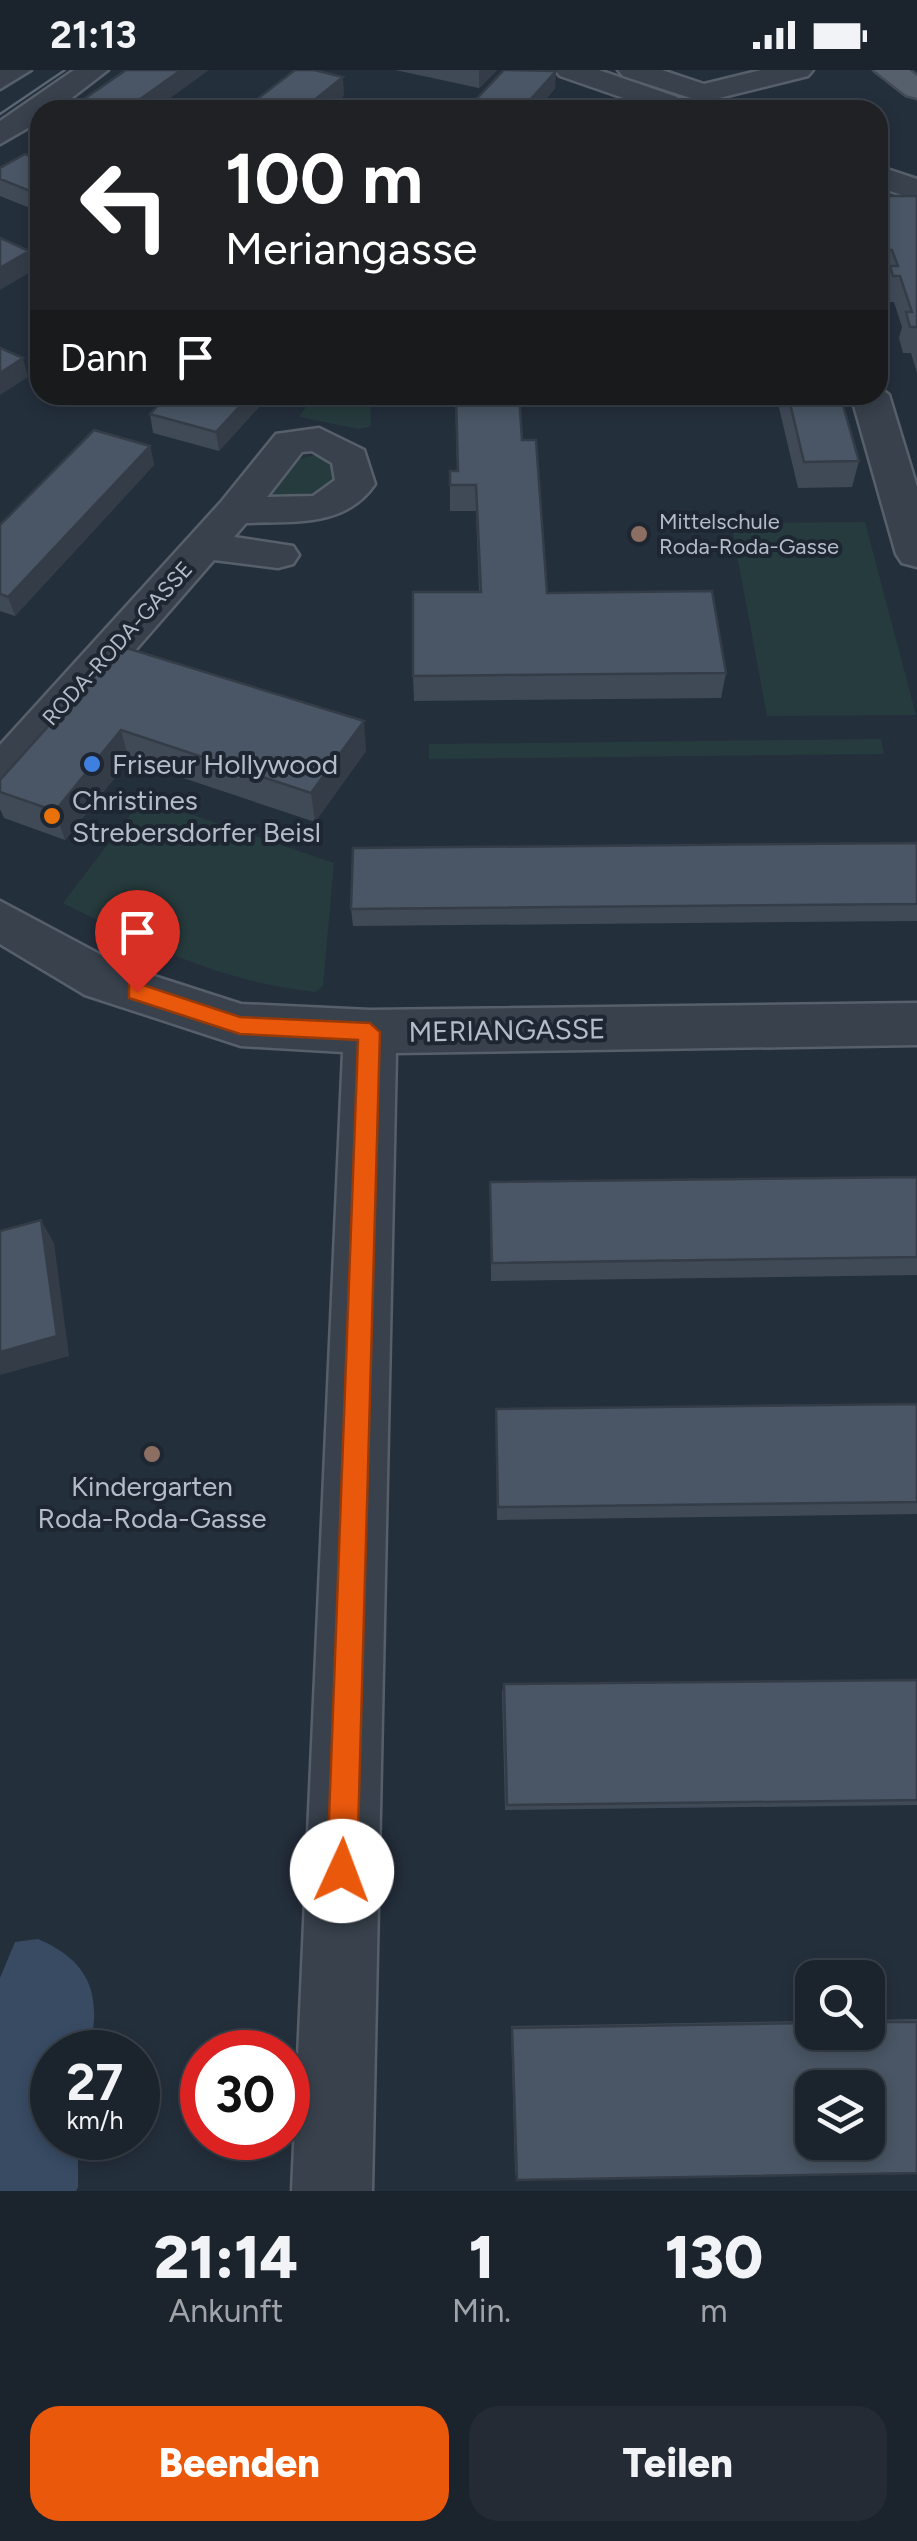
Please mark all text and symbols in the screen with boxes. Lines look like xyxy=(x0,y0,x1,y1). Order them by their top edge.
text: 21:13 xyxy=(50,12,137,58)
text: 100 m xyxy=(225,136,423,221)
icon: left xyxy=(60,140,190,270)
text: Meriangasse xyxy=(225,221,477,275)
icon: arrive xyxy=(168,330,223,385)
text: Dann xyxy=(60,335,148,381)
place label: Mittelschule Roda-Roda-Gasse xyxy=(659,508,839,560)
marker: Mittelschule Roda-Roda-Gasse xyxy=(628,523,650,545)
street label: RODA-RODA-GASSE xyxy=(37,556,198,731)
place label: Friseur Hollywood xyxy=(112,747,338,781)
marker: Friseur Hollywood xyxy=(81,753,103,775)
place label: Christines Strebersdorfer Beisl xyxy=(72,783,321,849)
marker: Christines Strebersdorfer Beisl xyxy=(41,805,63,827)
pin xyxy=(95,890,180,993)
icon: arrive xyxy=(110,905,165,960)
street label: MERIANGASSE xyxy=(408,1011,606,1049)
marker: Kindergarten Roda-Roda-Gasse xyxy=(141,1443,163,1465)
place label: Kindergarten Roda-Roda-Gasse xyxy=(37,1469,267,1535)
position arrow xyxy=(290,1819,394,1923)
map controls xyxy=(795,1960,885,2160)
button: search xyxy=(795,1960,885,2050)
speed limit sign: 30 xyxy=(180,2030,310,2160)
text: 27 xyxy=(67,2052,123,2113)
button: layers xyxy=(795,2070,885,2160)
text: km/h xyxy=(66,2105,124,2135)
text: 21:14 xyxy=(154,2221,298,2293)
text: 1 xyxy=(469,2221,494,2293)
text: 130 xyxy=(665,2221,763,2293)
text: Ankunft xyxy=(169,2292,283,2330)
text: Min. xyxy=(452,2292,511,2330)
text: m xyxy=(700,2292,728,2330)
button: Beenden xyxy=(30,2406,449,2521)
button: Teilen xyxy=(469,2406,887,2521)

